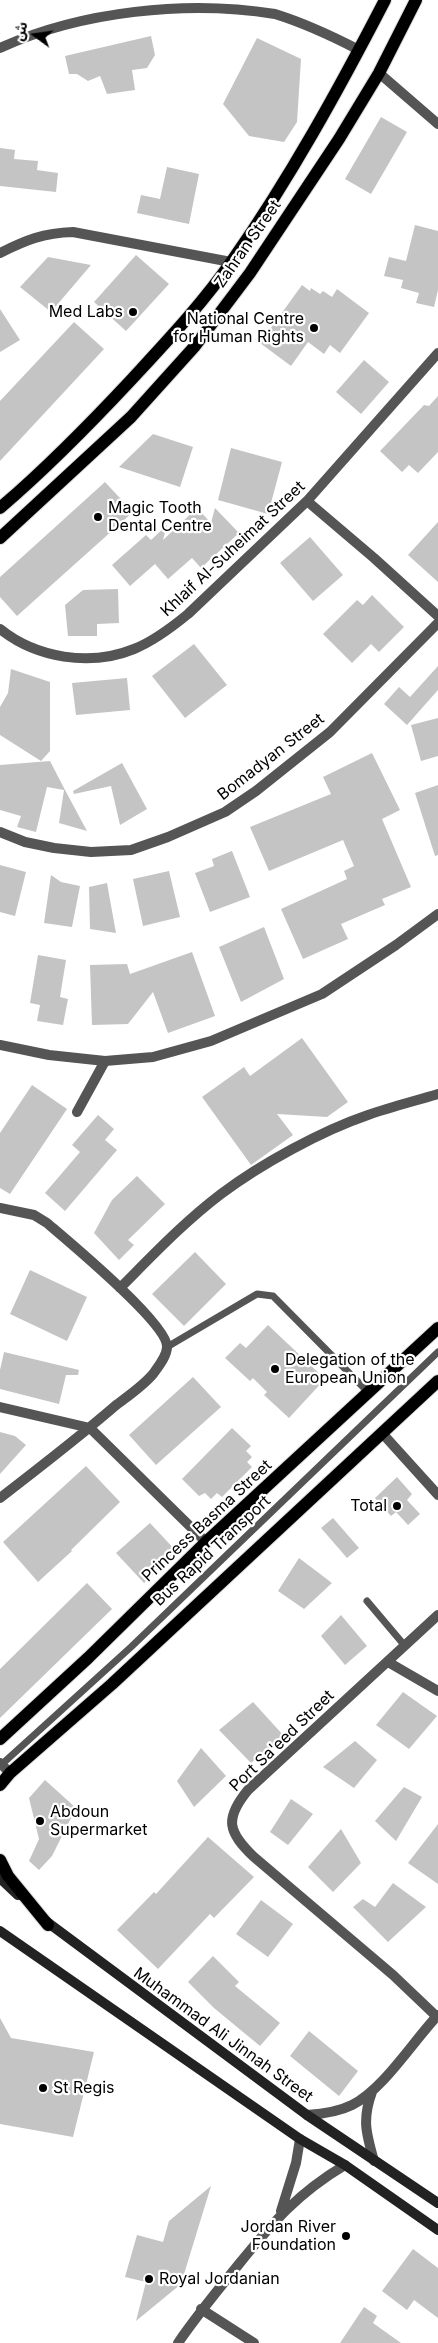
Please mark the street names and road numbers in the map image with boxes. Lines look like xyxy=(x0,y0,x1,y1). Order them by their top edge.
street label: Zahran Street xyxy=(211,196,285,292)
street label: Khlaif Al-Suheimat Street xyxy=(157,477,309,621)
street label: Bomadyan Street xyxy=(214,709,328,805)
street label: Princess Basma Street xyxy=(138,1456,276,1586)
street label: Bus Rapid Transport xyxy=(149,1492,275,1610)
street label: Port Sa'eed Street xyxy=(226,1686,338,1796)
street label: Muhammad Ali Jinnah Street xyxy=(130,1963,316,2107)

